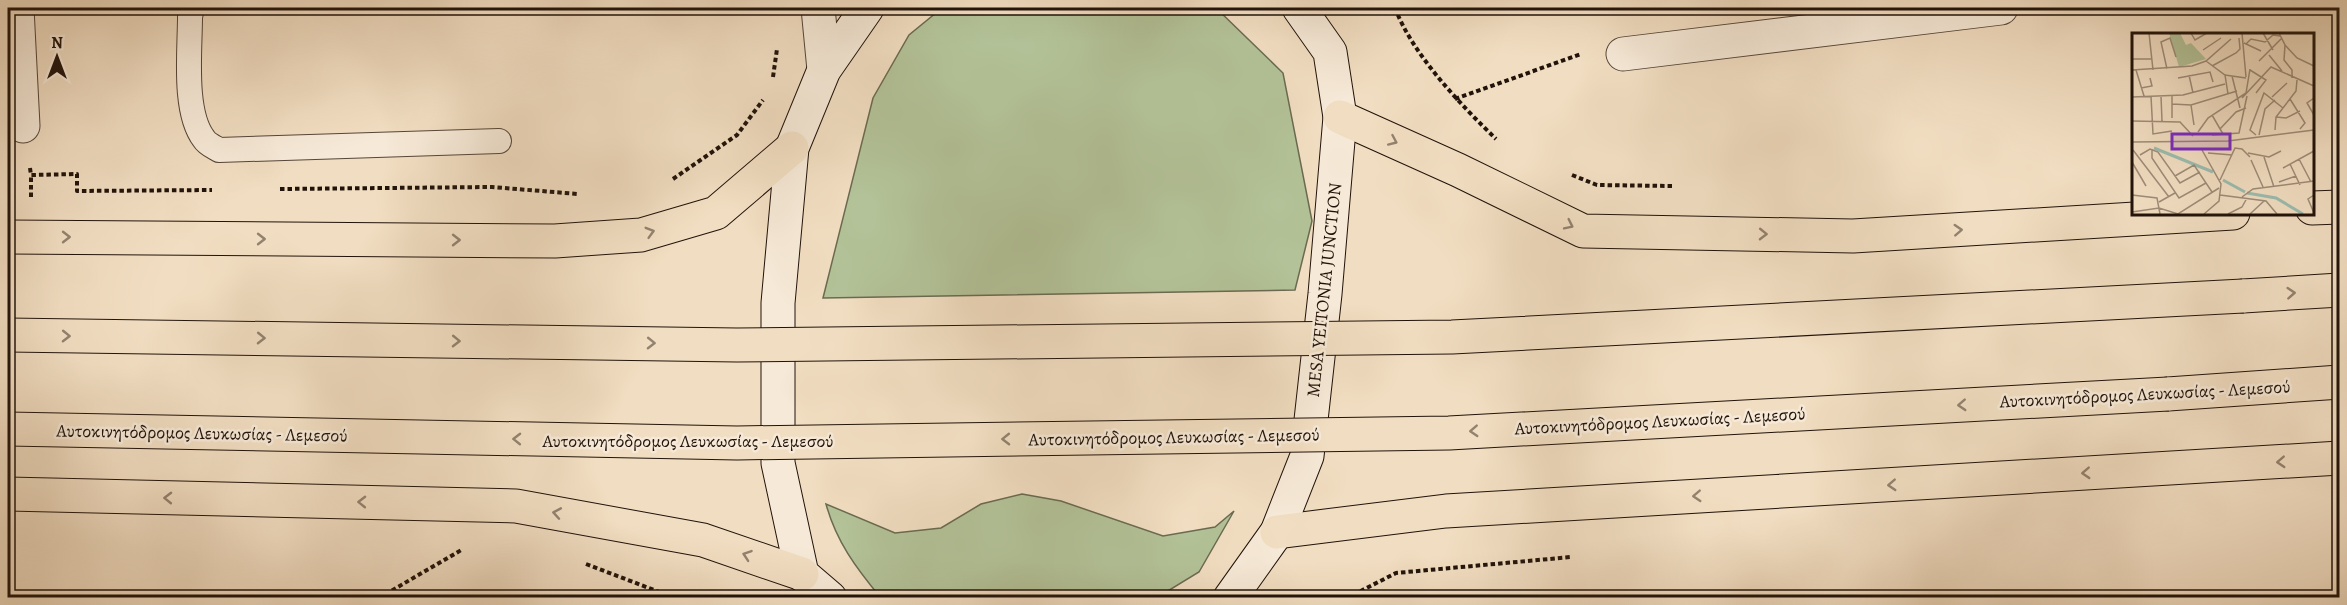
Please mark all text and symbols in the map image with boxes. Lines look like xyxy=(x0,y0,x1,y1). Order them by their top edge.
north arrow xyxy=(27,27,87,87)
text: N xyxy=(51,32,63,54)
inset map xyxy=(2132,33,2314,214)
one-way arrow xyxy=(1387,134,1398,146)
street label: MESA YEITONIA JUNCTION xyxy=(1301,182,1347,398)
one-way arrow xyxy=(1563,217,1574,229)
one-way arrow xyxy=(1953,223,1962,236)
one-way arrow xyxy=(645,227,655,240)
one-way arrow xyxy=(1758,228,1767,241)
one-way arrow xyxy=(61,231,70,243)
one-way arrow xyxy=(256,233,265,245)
one-way arrow xyxy=(451,234,460,246)
one-way arrow xyxy=(2287,287,2296,300)
one-way arrow xyxy=(61,330,70,342)
one-way arrow xyxy=(256,332,265,344)
one-way arrow xyxy=(451,335,460,347)
one-way arrow xyxy=(646,337,655,350)
street label: Αυτοκινητόδρομος Λευκωσίας - Λεμεσού xyxy=(1998,374,2291,414)
one-way arrow xyxy=(1958,398,1967,411)
street label: Αυτοκινητόδρομος Λευκωσίας - Λεμεσού xyxy=(1513,401,1806,441)
street label: Αυτοκινητόδρομος Λευκωσίας - Λεμεσού xyxy=(55,418,348,448)
street label: Αυτοκινητόδρομος Λευκωσίας - Λεμεσού xyxy=(1027,422,1320,452)
one-way arrow xyxy=(1470,425,1479,438)
street label: Αυτοκινητόδρομος Λευκωσίας - Λεμεσού xyxy=(541,429,834,453)
one-way arrow xyxy=(513,433,522,445)
one-way arrow xyxy=(1002,433,1011,446)
one-way arrow xyxy=(2277,455,2286,468)
one-way arrow xyxy=(2082,467,2091,480)
one-way arrow xyxy=(1887,478,1896,491)
one-way arrow xyxy=(1693,490,1702,503)
one-way arrow xyxy=(163,491,172,504)
one-way arrow xyxy=(358,496,367,508)
one-way arrow xyxy=(552,507,562,520)
one-way arrow xyxy=(742,549,753,562)

